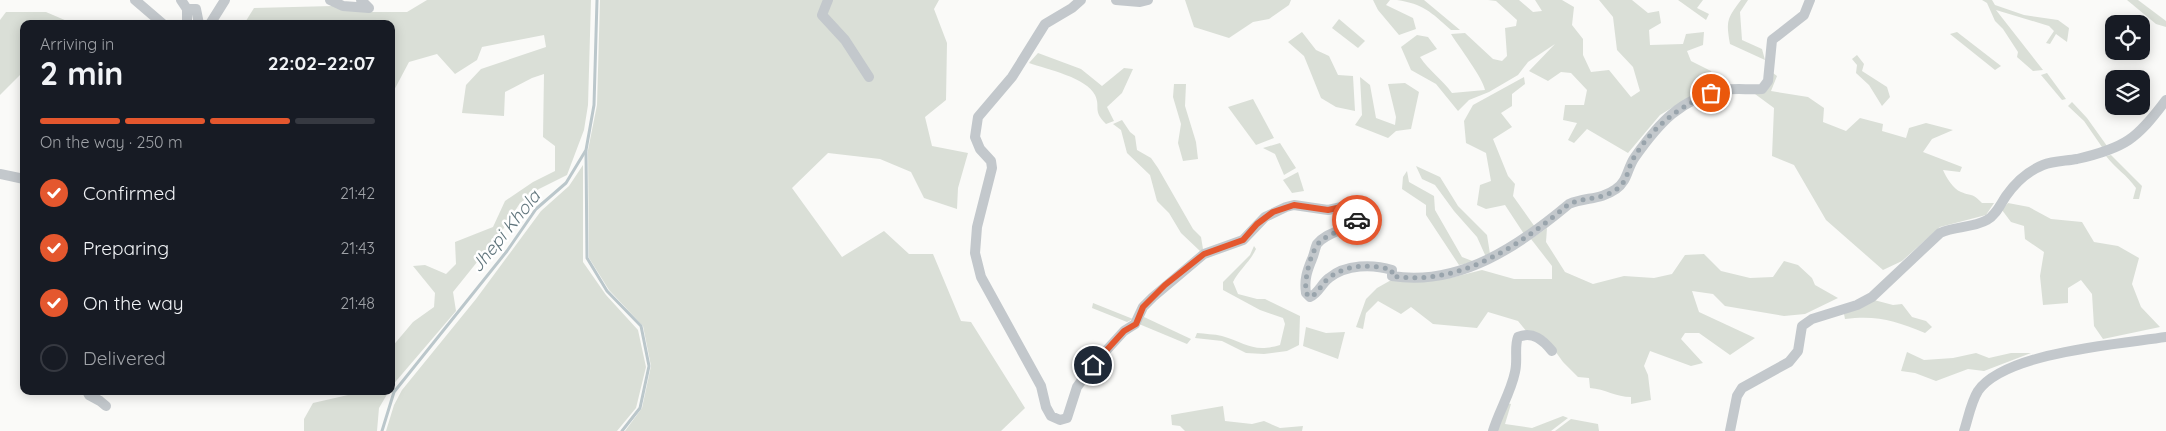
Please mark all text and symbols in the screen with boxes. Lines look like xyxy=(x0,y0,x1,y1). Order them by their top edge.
map controls xyxy=(2105,15,2150,115)
button: locate xyxy=(2105,15,2150,60)
text: Arriving in xyxy=(40,34,114,54)
text: 22:02–22:07 xyxy=(268,51,375,75)
text: 2 min xyxy=(40,53,123,93)
button: layers xyxy=(2105,70,2150,115)
pin xyxy=(1690,72,1732,114)
icon: bag xyxy=(1697,79,1725,107)
text: On the way · 250 m xyxy=(40,132,183,152)
icon: check xyxy=(40,179,68,207)
text: Confirmed xyxy=(83,181,176,205)
text: 21:42 xyxy=(340,183,375,203)
water label: Jhepi Khola xyxy=(465,185,546,277)
courier xyxy=(1332,195,1382,245)
icon: car xyxy=(1343,206,1371,234)
icon: check xyxy=(40,234,68,262)
text: Preparing xyxy=(83,236,169,260)
text: 21:43 xyxy=(340,238,375,258)
icon: check xyxy=(40,289,68,317)
text: On the way xyxy=(83,291,184,315)
text: 21:48 xyxy=(340,293,375,313)
pin xyxy=(1072,344,1114,386)
text: Delivered xyxy=(83,346,166,370)
icon: home xyxy=(1079,351,1107,379)

